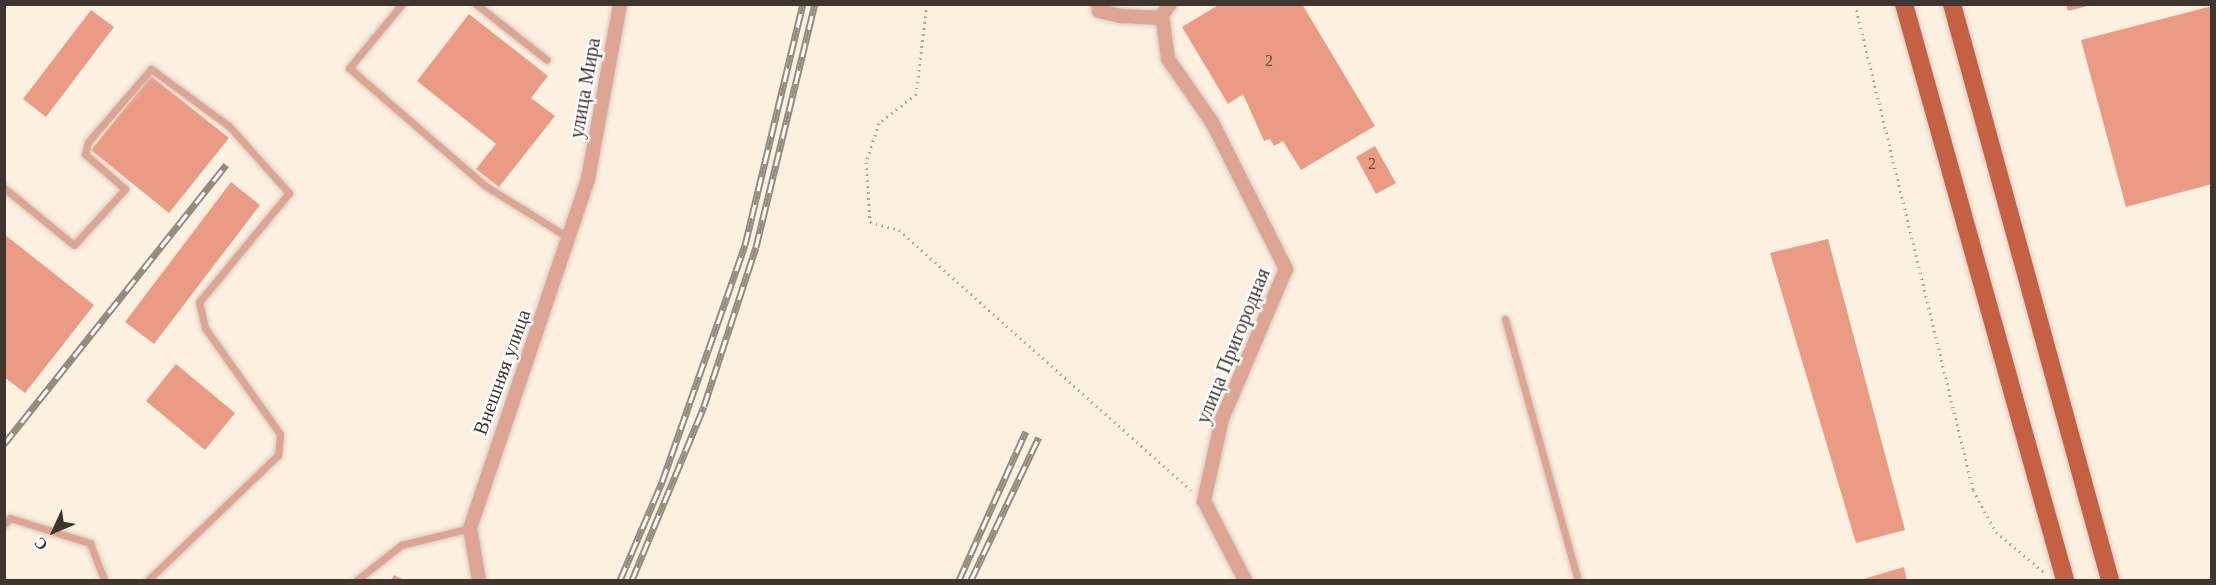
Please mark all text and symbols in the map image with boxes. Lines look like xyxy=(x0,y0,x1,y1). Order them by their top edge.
street label: улица Мира xyxy=(564,36,606,140)
house number: 2 xyxy=(1265,51,1273,71)
house number: 2 xyxy=(1368,154,1376,174)
street label: улица Пригородная xyxy=(1191,265,1275,427)
street label: Внешняя улица xyxy=(468,306,536,438)
north arrow xyxy=(24,501,84,561)
text: С xyxy=(31,534,51,554)

